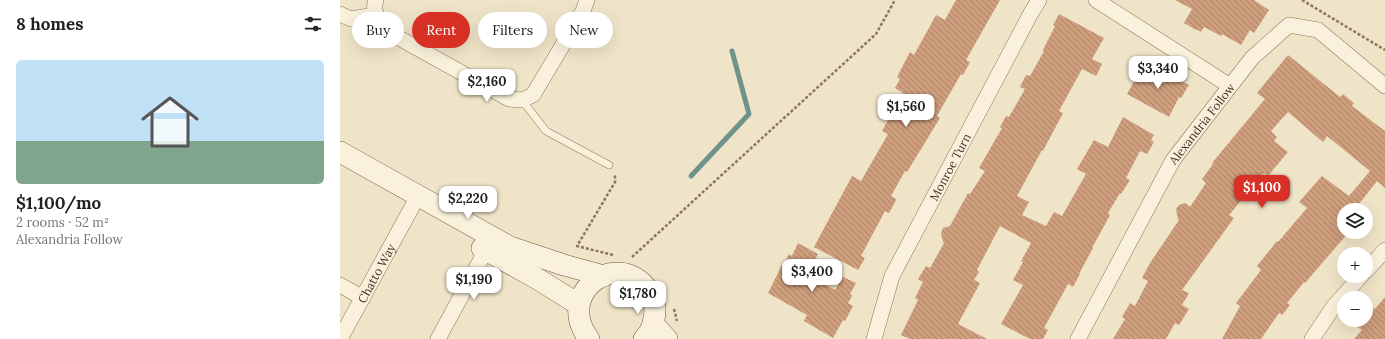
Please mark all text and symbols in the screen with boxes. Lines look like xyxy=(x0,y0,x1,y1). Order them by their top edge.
chip: Buy xyxy=(352,12,404,48)
chip: Rent xyxy=(412,12,470,48)
chip: Filters xyxy=(478,12,547,48)
chip: New xyxy=(555,12,613,48)
text: 8 homes xyxy=(16,13,83,35)
icon: filters xyxy=(302,13,324,35)
pin: $3,340 xyxy=(1125,56,1191,90)
text: $3,340 xyxy=(1138,60,1178,77)
pin: $2,160 xyxy=(454,69,520,103)
text: $2,160 xyxy=(468,73,506,90)
street label: Alexandria Follow xyxy=(1165,79,1238,168)
icon: home xyxy=(134,86,206,158)
pin: $1,560 xyxy=(873,94,939,128)
text: $1,560 xyxy=(887,98,925,115)
street label: Monroe Turn xyxy=(926,130,974,203)
pin: $1,100 xyxy=(1229,175,1295,209)
text: $1,100 xyxy=(1243,179,1281,196)
pin: $2,220 xyxy=(435,186,501,220)
text: $2,220 xyxy=(448,190,488,207)
text: $1,100/mo xyxy=(16,192,101,214)
map controls xyxy=(1337,203,1373,327)
button: layers xyxy=(1337,203,1373,239)
text: 2 rooms · 52 m² xyxy=(16,214,109,231)
text: Alexandria Follow xyxy=(16,231,123,248)
street label: Chatto Way xyxy=(354,240,398,305)
button: + xyxy=(1337,247,1373,283)
pin: $3,400 xyxy=(779,259,845,293)
text: $3,400 xyxy=(791,263,833,280)
pin: $1,190 xyxy=(441,267,507,301)
text: $1,190 xyxy=(455,271,493,288)
pin: $1,780 xyxy=(605,281,671,315)
text: $1,780 xyxy=(619,285,657,302)
button: − xyxy=(1337,291,1373,327)

